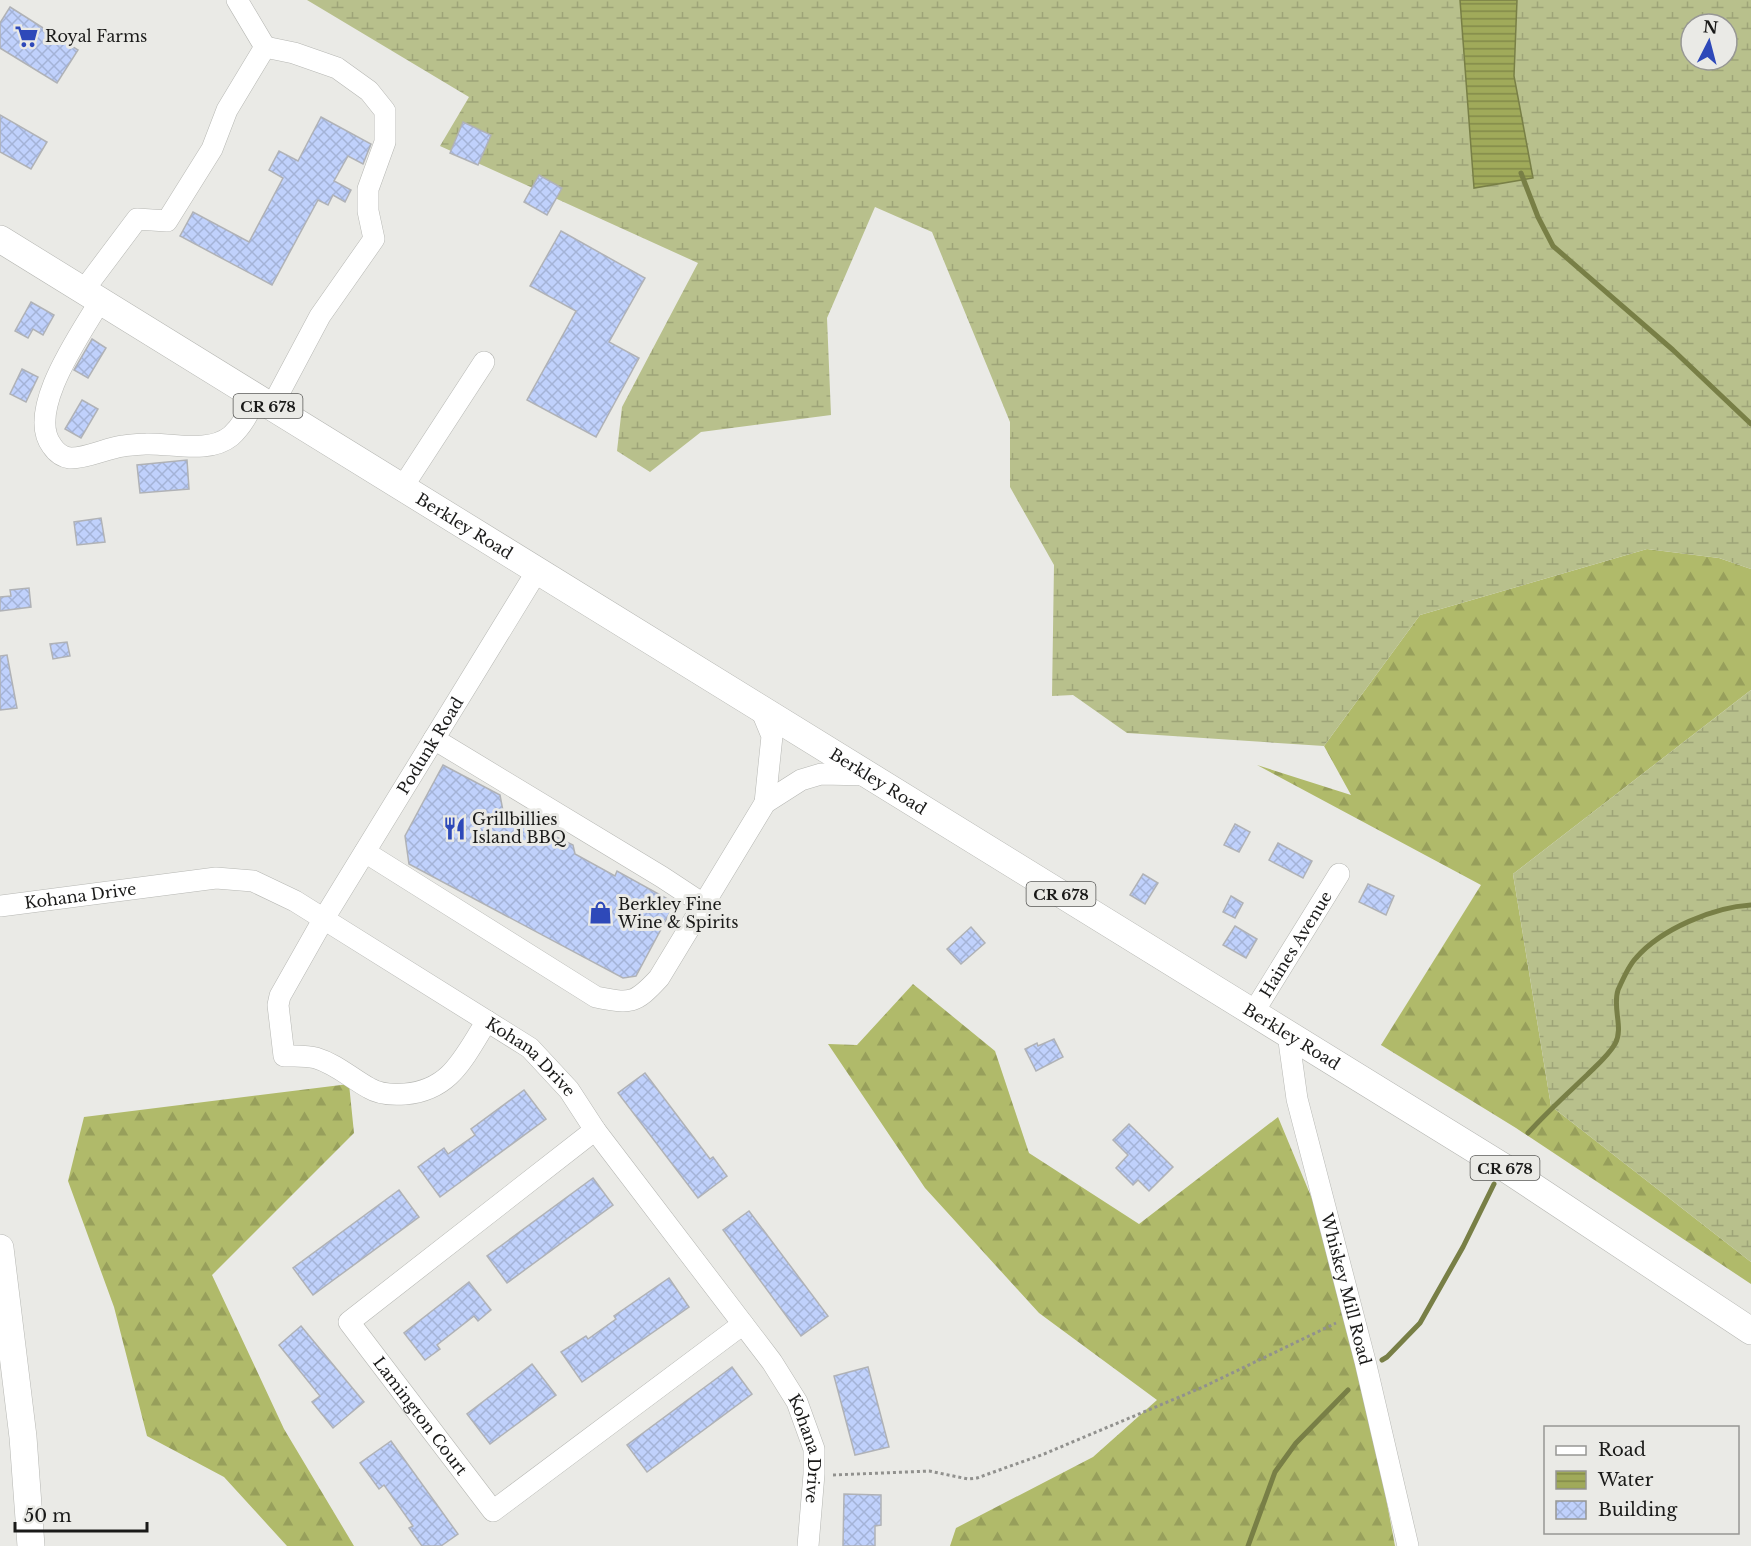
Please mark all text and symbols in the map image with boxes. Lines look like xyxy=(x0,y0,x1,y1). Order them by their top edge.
north arrow xyxy=(1679,12,1739,72)
text: N xyxy=(1702,16,1719,38)
supermarket icon: Royal Farms xyxy=(14,23,40,49)
place label: Royal Farms xyxy=(45,26,147,46)
road number: CR 678 xyxy=(234,394,302,418)
street label: Berkley Road xyxy=(413,488,517,563)
street label: Podunk Road xyxy=(393,693,467,798)
street label: Berkley Road xyxy=(826,744,930,819)
place label: Grillbillies Island BBQ xyxy=(472,809,566,847)
restaurant icon: Grillbillies Island BBQ xyxy=(441,815,467,841)
street label: Kohana Drive xyxy=(23,878,137,913)
road number: CR 678 xyxy=(1026,882,1096,906)
street label: Haines Avenue xyxy=(1255,887,1336,1001)
place label: Berkley Fine Wine & Spirits xyxy=(617,894,739,932)
shop icon: Berkley Fine Wine & Spirits xyxy=(587,900,613,926)
street label: Berkley Road xyxy=(1240,999,1344,1074)
street label: Kohana Drive xyxy=(482,1013,580,1100)
road number: CR 678 xyxy=(1470,1156,1540,1180)
street label: Whiskey Mill Road xyxy=(1317,1210,1376,1367)
street label: Lamington Court xyxy=(369,1353,472,1479)
street label: Kohana Drive xyxy=(784,1390,825,1504)
legend xyxy=(1544,1426,1739,1534)
text: Road xyxy=(1598,1439,1646,1461)
text: Water xyxy=(1597,1469,1654,1491)
scale bar xyxy=(15,1495,147,1533)
text: Building xyxy=(1598,1499,1677,1521)
text: 50 m xyxy=(24,1505,72,1527)

